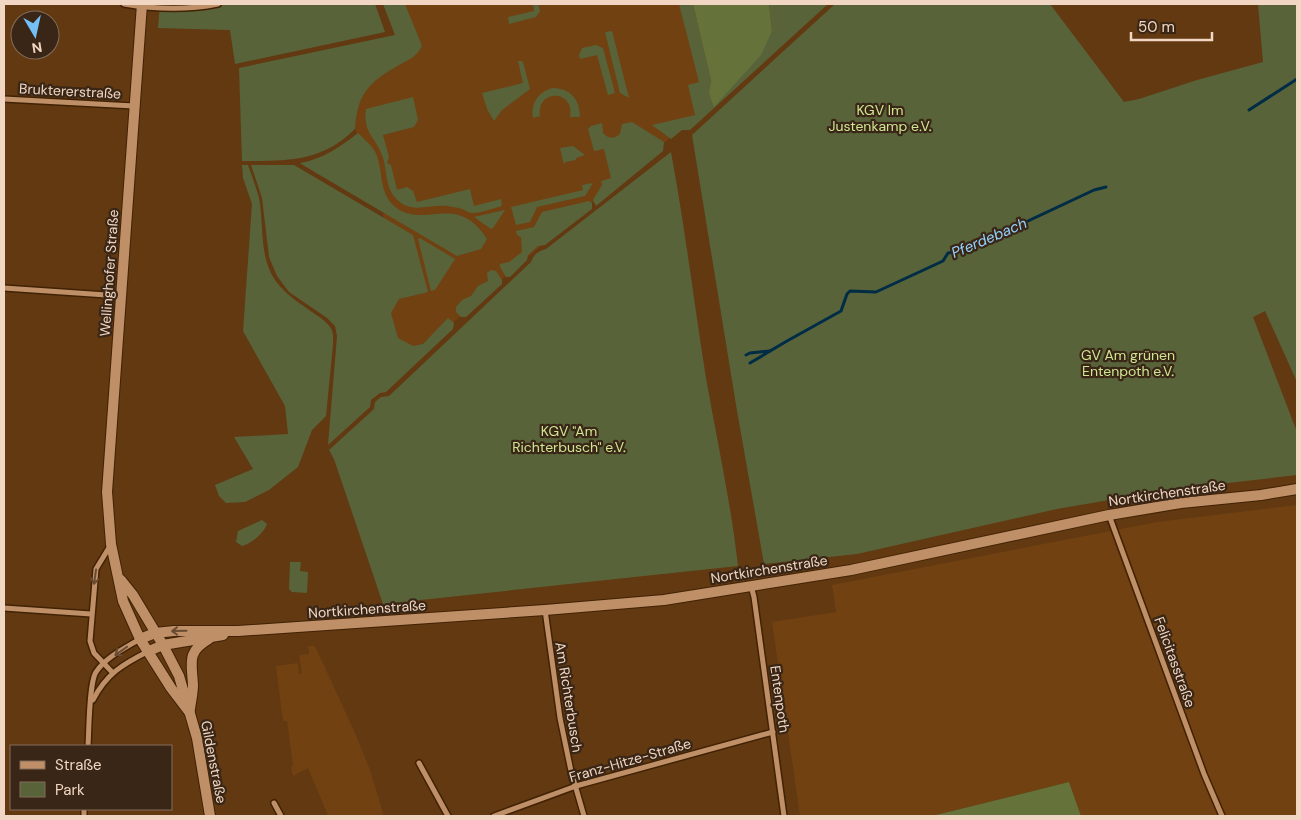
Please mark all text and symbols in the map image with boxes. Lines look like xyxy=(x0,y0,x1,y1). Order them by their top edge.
north arrow xyxy=(10,10,60,60)
scale bar xyxy=(1131,10,1212,42)
text: 50 m xyxy=(1138,17,1175,37)
text: N xyxy=(31,38,43,58)
street label: Bruktererstraße xyxy=(19,79,121,103)
park label: KGV Im Justenkamp e.V. xyxy=(828,101,932,135)
street label: Wellinghofer Straße xyxy=(96,209,122,337)
water label: Pferdebach xyxy=(948,213,1030,263)
park label: GV Am grünen Entenpoth e.V. xyxy=(1081,346,1175,380)
park label: KGV "Am Richterbusch" e.V. xyxy=(512,422,626,456)
street label: Nortkirchenstraße xyxy=(1107,476,1227,510)
street label: Nortkirchenstraße xyxy=(709,551,829,587)
one-way arrow xyxy=(90,568,100,584)
street label: Nortkirchenstraße xyxy=(307,596,427,622)
street label: Felicitasstraße xyxy=(1150,614,1200,710)
one-way arrow xyxy=(171,626,188,636)
street label: Am Richterbusch xyxy=(551,641,587,753)
one-way arrow xyxy=(114,646,128,656)
street label: Entenpoth xyxy=(766,664,794,734)
street label: Gildenstraße xyxy=(197,719,231,805)
street label: Franz-Hitze-Straße xyxy=(567,734,693,786)
legend xyxy=(10,745,172,810)
text: Straße xyxy=(55,755,102,775)
text: Park xyxy=(55,780,85,800)

